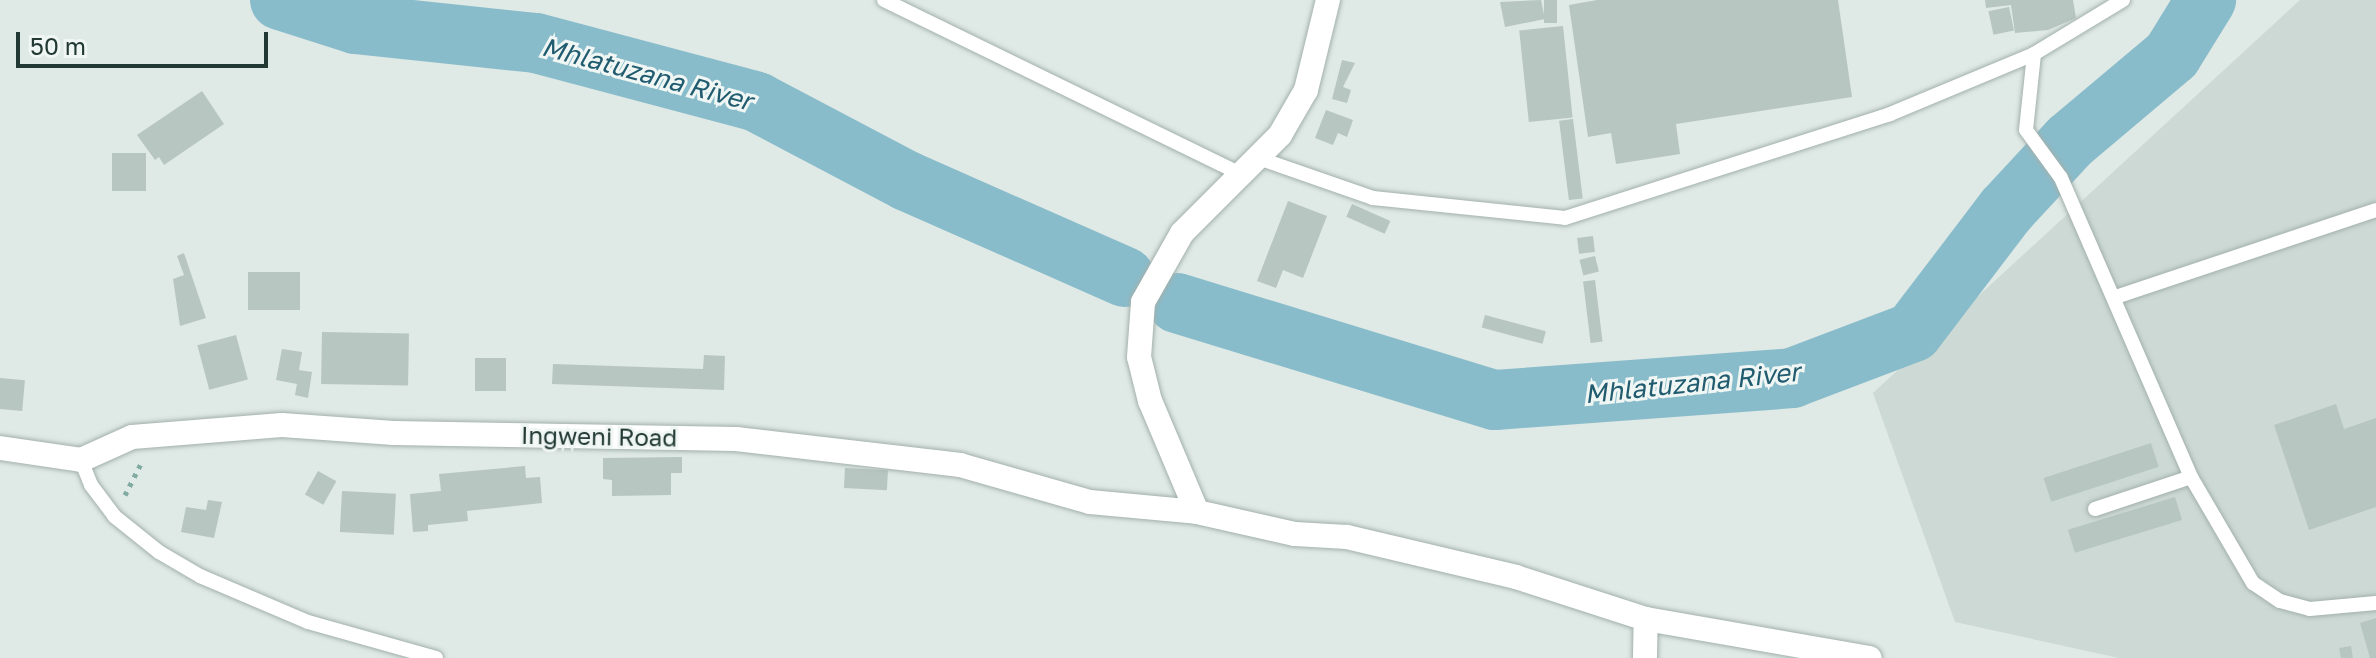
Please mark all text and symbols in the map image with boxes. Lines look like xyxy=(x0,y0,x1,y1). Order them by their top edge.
scale bar xyxy=(20,16,272,66)
text: 50 m xyxy=(30,31,86,60)
water label: Mhlatuzana River xyxy=(539,31,755,117)
water label: Mhlatuzana River xyxy=(1583,356,1801,410)
street label: Ingweni Road xyxy=(521,420,677,452)

